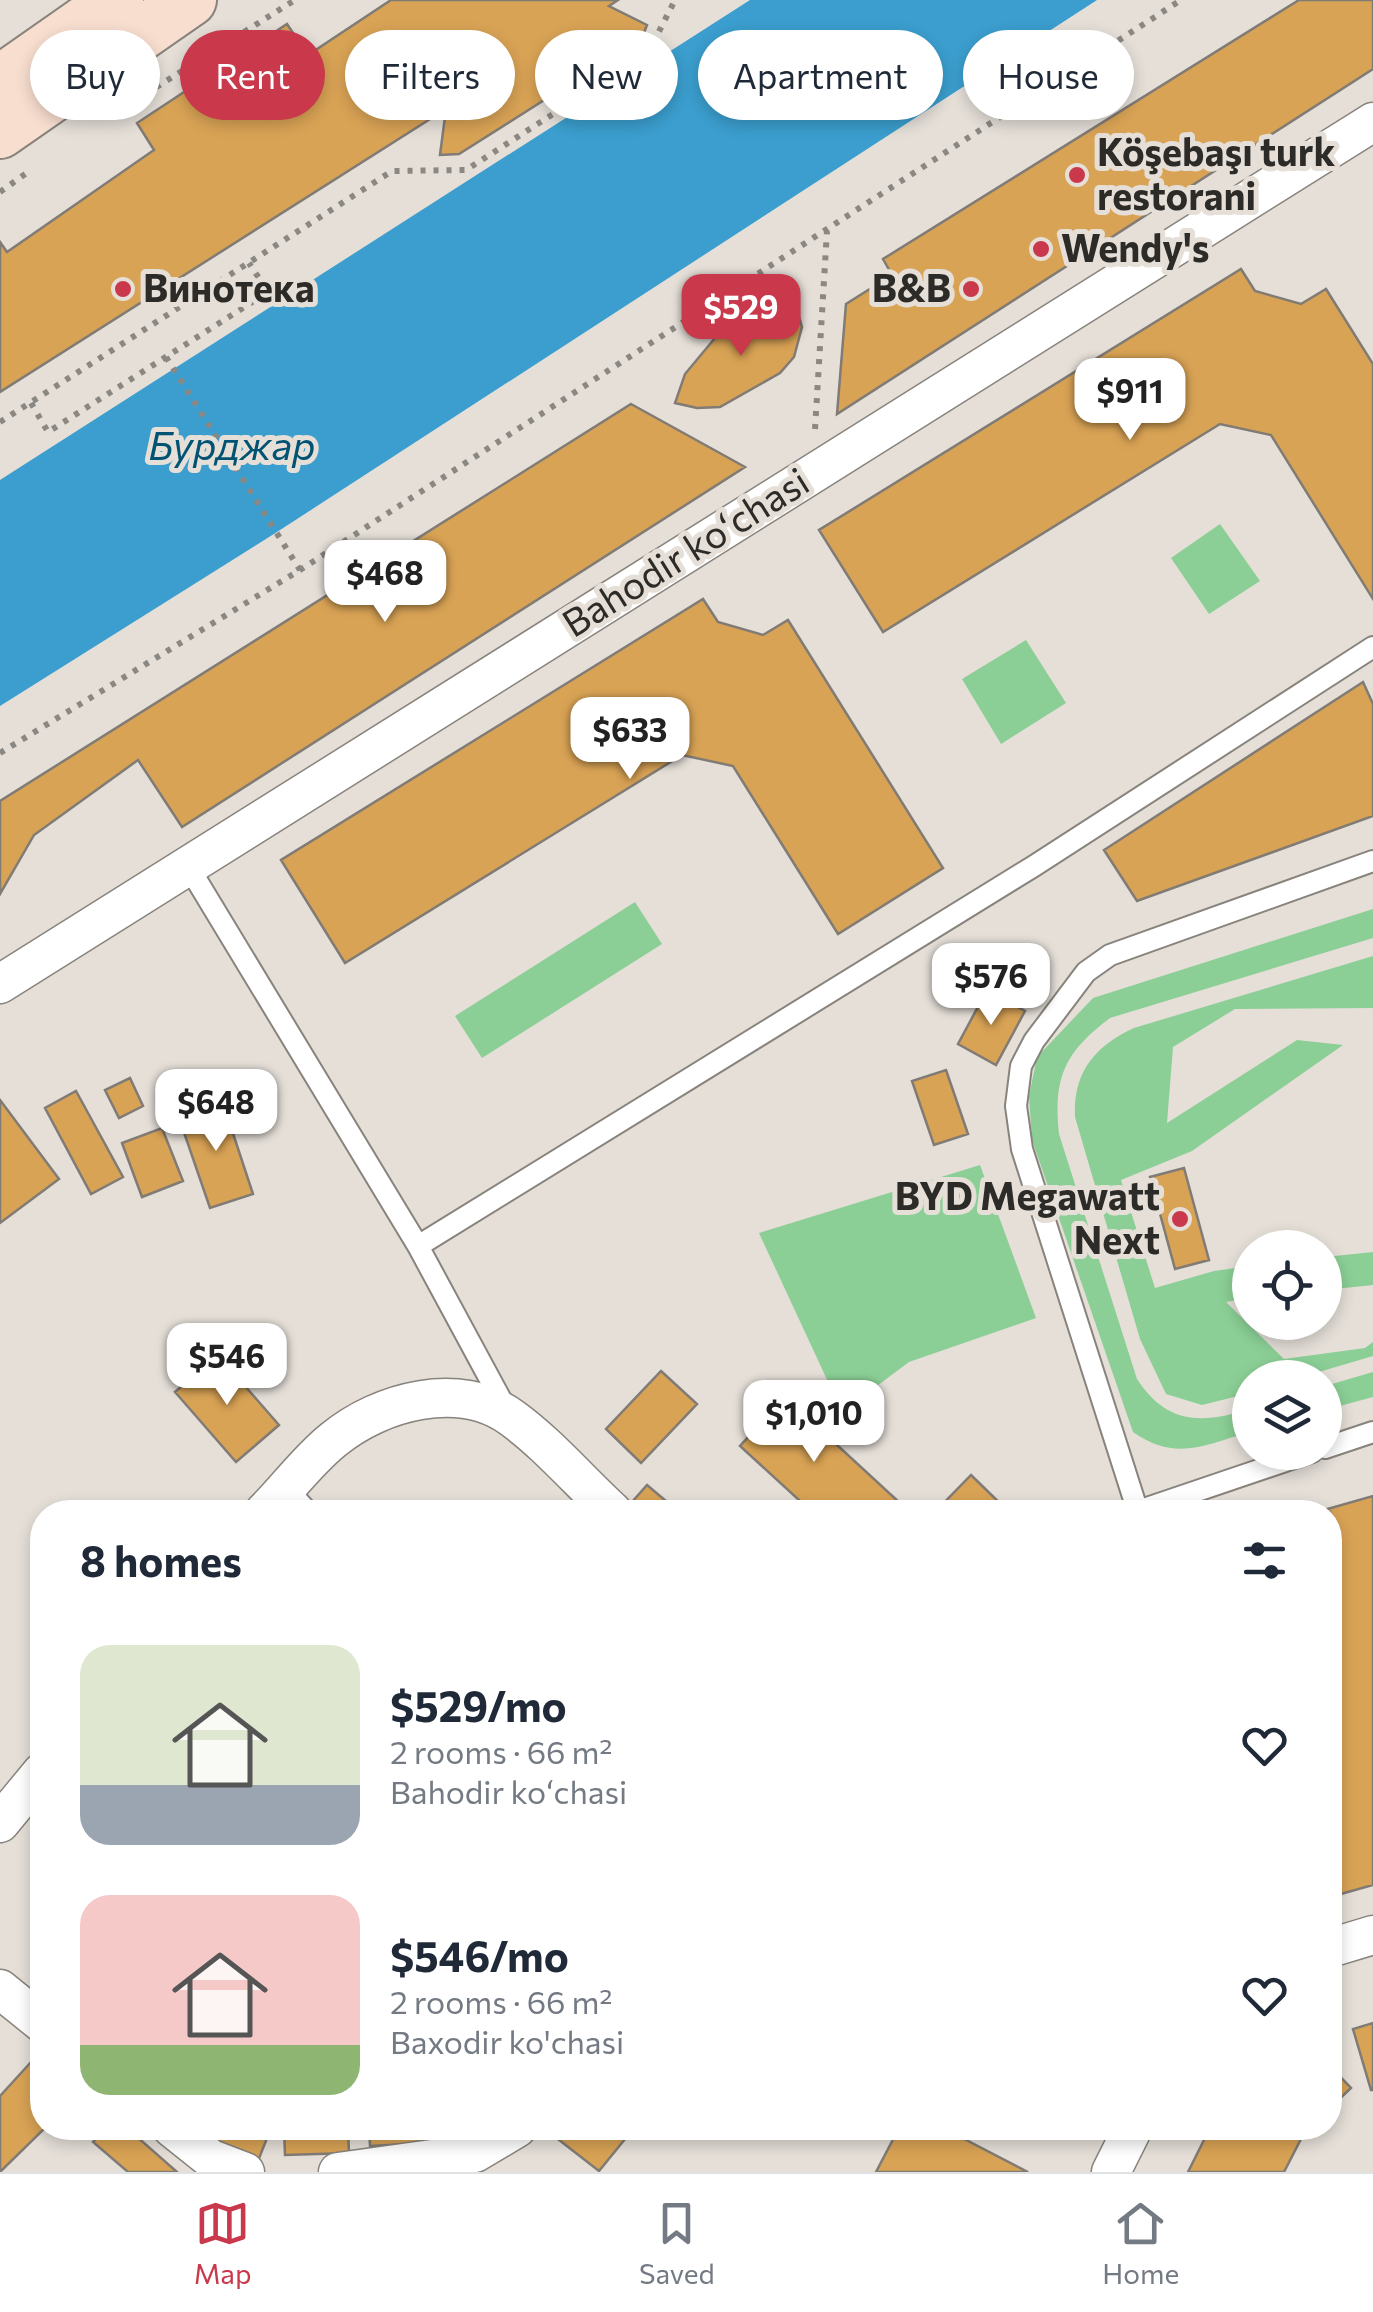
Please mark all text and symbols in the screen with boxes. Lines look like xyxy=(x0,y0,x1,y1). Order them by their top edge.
chip: Buy xyxy=(30,30,160,120)
chip: Rent xyxy=(180,30,325,120)
chip: Filters xyxy=(345,30,515,120)
chip: New xyxy=(535,30,678,120)
chip: Apartment xyxy=(698,30,943,120)
chip: House xyxy=(963,30,1134,120)
place label: Köşebaşı turk restorani xyxy=(1097,127,1335,218)
marker: Köşebaşı turk restorani xyxy=(1066,164,1088,186)
place label: Wendy's xyxy=(1061,223,1210,270)
marker: Wendy's xyxy=(1030,238,1052,260)
place label: Винотека xyxy=(143,263,315,310)
place label: B&B xyxy=(872,263,951,310)
pin: $529 xyxy=(682,274,800,359)
marker: Винотека xyxy=(112,278,134,300)
marker: B&B xyxy=(960,278,982,300)
text: $529 xyxy=(704,286,778,326)
pin: $911 xyxy=(1071,358,1189,443)
text: $911 xyxy=(1096,370,1164,410)
water label: Бурджар xyxy=(148,419,316,468)
street label: Bahodir koʻchasi xyxy=(553,456,817,645)
pin: $468 xyxy=(326,540,444,625)
text: $468 xyxy=(346,552,424,592)
pin: $633 xyxy=(571,697,689,782)
text: $633 xyxy=(592,709,668,749)
pin: $576 xyxy=(932,943,1050,1028)
text: $576 xyxy=(954,955,1028,995)
pin: $648 xyxy=(157,1069,275,1154)
text: $648 xyxy=(177,1081,255,1121)
place label: BYD Megawatt Next xyxy=(895,1171,1160,1262)
marker: BYD Megawatt Next xyxy=(1169,1208,1191,1230)
map controls xyxy=(1232,1230,1342,1470)
button: locate xyxy=(1232,1230,1342,1340)
pin: $546 xyxy=(168,1323,286,1408)
text: $546 xyxy=(189,1335,265,1375)
button: layers xyxy=(1232,1360,1342,1470)
pin: $1,010 xyxy=(733,1380,895,1465)
text: $1,010 xyxy=(765,1392,863,1432)
icon: filters xyxy=(1237,1533,1292,1588)
text: 8 homes xyxy=(80,1534,242,1586)
text: $529/mo xyxy=(390,1679,567,1731)
icon: home xyxy=(160,1685,280,1805)
icon: heart xyxy=(1237,1718,1292,1773)
text: 2 rooms · 66 m² xyxy=(390,1731,612,1771)
text: Bahodir koʻchasi xyxy=(390,1771,627,1811)
text: $546/mo xyxy=(390,1929,569,1981)
icon: home xyxy=(160,1935,280,2055)
icon: heart xyxy=(1237,1968,1292,2023)
text: 2 rooms · 66 m² xyxy=(390,1981,612,2021)
text: Baxodir ko'chasi xyxy=(390,2021,624,2061)
tab: Map xyxy=(194,2196,252,2290)
tab: Saved xyxy=(639,2196,715,2290)
tab: Home xyxy=(1102,2196,1179,2290)

